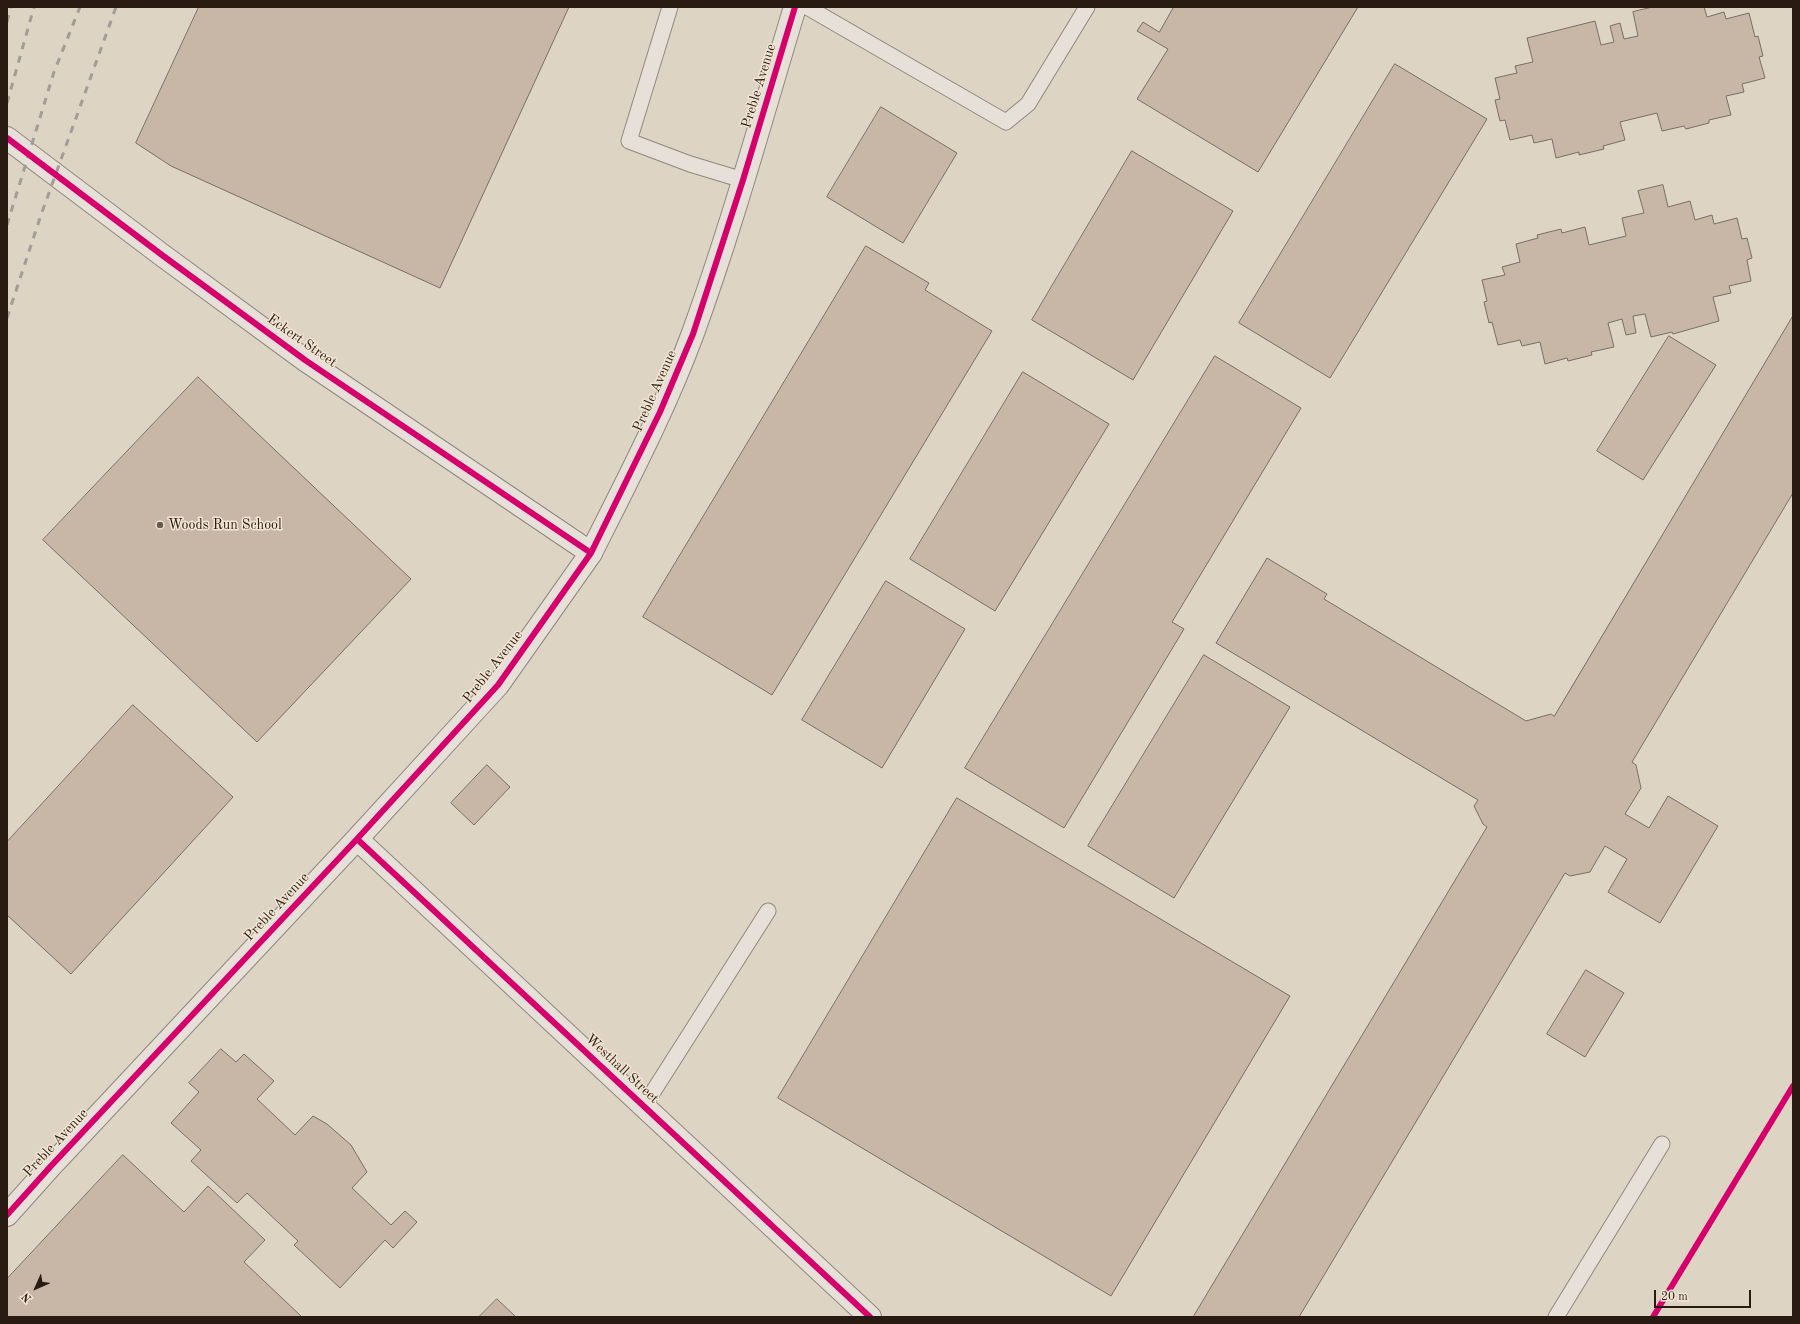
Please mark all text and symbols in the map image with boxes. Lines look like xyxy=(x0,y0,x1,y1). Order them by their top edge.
street label: Preble Avenue xyxy=(738,42,780,130)
street label: Eckert Street xyxy=(264,311,340,371)
street label: Preble Avenue xyxy=(630,348,680,434)
place label: Woods Run School xyxy=(168,517,282,533)
marker: Woods Run School xyxy=(155,520,165,530)
street label: Preble Avenue xyxy=(459,627,527,707)
street label: Preble Avenue xyxy=(241,869,313,945)
street label: Westhall Street xyxy=(582,1031,662,1107)
street label: Preble Avenue xyxy=(20,1105,92,1181)
north arrow xyxy=(16,1268,56,1308)
scale bar xyxy=(1656,1282,1753,1308)
text: N xyxy=(20,1290,34,1304)
text: 20 m xyxy=(1661,1291,1688,1303)

